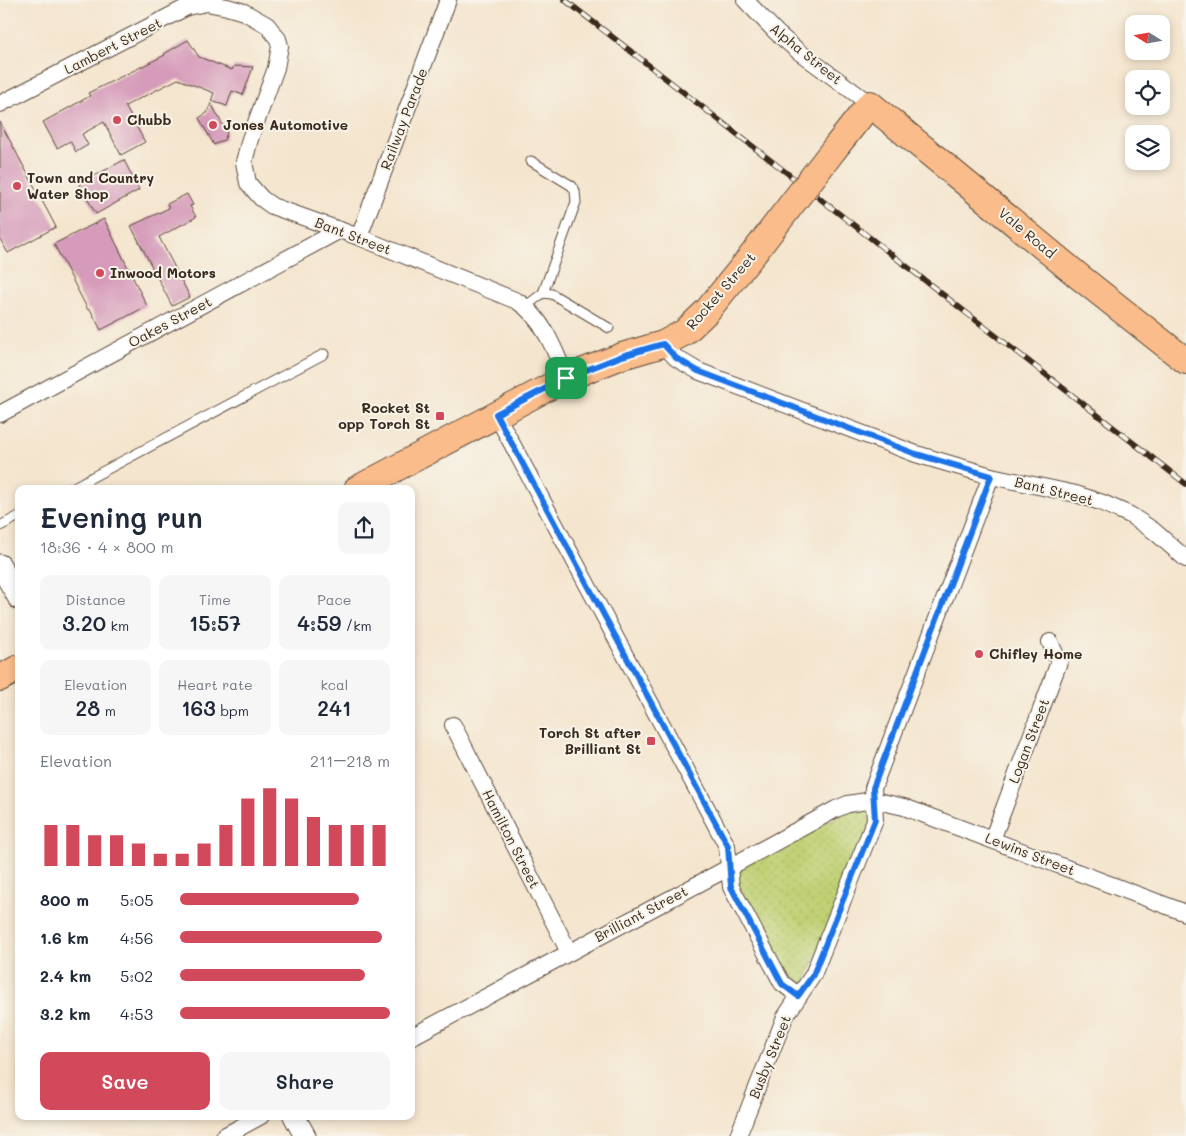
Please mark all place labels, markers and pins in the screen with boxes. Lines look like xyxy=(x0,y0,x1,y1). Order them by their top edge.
place label: Chubb xyxy=(127,110,171,129)
marker: Chubb xyxy=(111,114,123,126)
place label: Jones Automotive xyxy=(223,115,348,134)
marker: Jones Automotive xyxy=(207,119,219,131)
place label: Town and Country Water Shop xyxy=(27,168,155,203)
marker: Town and Country Water Shop xyxy=(11,180,23,192)
place label: Inwood Motors xyxy=(110,263,216,282)
marker: Inwood Motors xyxy=(94,267,106,279)
pin xyxy=(545,357,587,399)
place label: Rocket St opp Torch St xyxy=(338,398,430,433)
marker: Rocket St opp Torch St xyxy=(434,410,446,422)
place label: Chifley Home xyxy=(989,644,1082,663)
marker: Chifley Home xyxy=(973,648,985,660)
place label: Torch St after Brilliant St xyxy=(539,723,641,758)
marker: Torch St after Brilliant St xyxy=(645,735,657,747)

